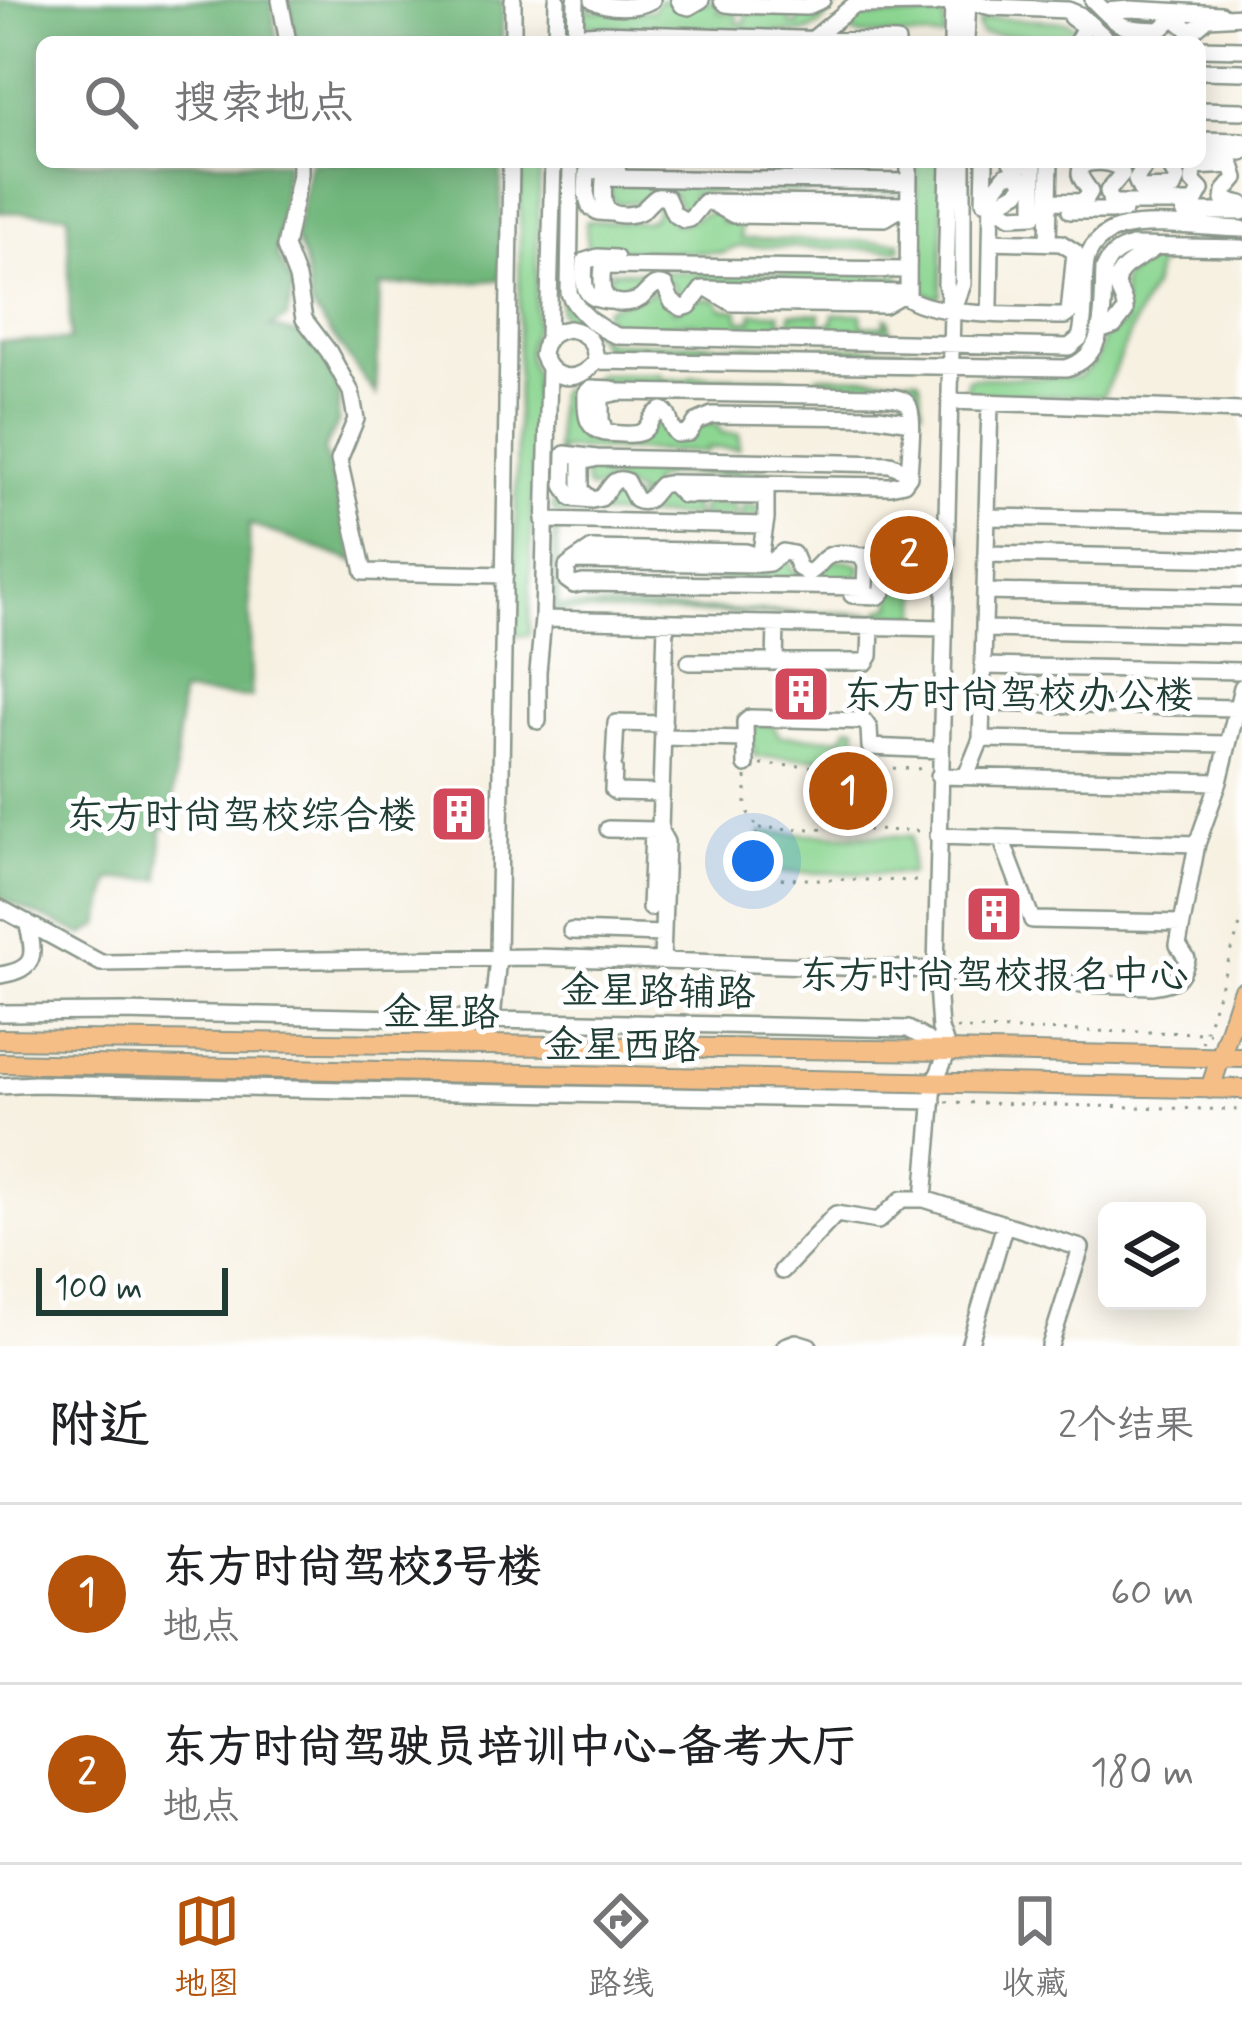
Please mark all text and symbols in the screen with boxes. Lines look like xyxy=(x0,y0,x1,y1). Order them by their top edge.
search box xyxy=(36,36,1206,168)
icon: search xyxy=(78,69,144,135)
text: 搜索地点 xyxy=(174,75,354,134)
pin: 2 xyxy=(870,510,948,600)
building icon: 东方时尚驾校办公楼 xyxy=(770,663,832,725)
place label: 东方时尚驾校办公楼 xyxy=(843,672,1194,723)
pin: 1 xyxy=(809,746,887,836)
building icon: 东方时尚驾校综合楼 xyxy=(428,783,490,845)
place label: 东方时尚驾校综合楼 xyxy=(66,792,417,843)
your location xyxy=(723,831,783,891)
building icon: 东方时尚驾校报名中心 xyxy=(963,883,1025,945)
place label: 东方时尚驾校报名中心 xyxy=(799,952,1189,1003)
street label: 金星路辅路 xyxy=(560,966,756,1021)
street label: 金星路 xyxy=(382,988,500,1041)
street label: 金星西路 xyxy=(543,1021,700,1074)
map controls xyxy=(1098,1202,1206,1310)
button: layers xyxy=(1098,1202,1206,1310)
scale bar xyxy=(36,1262,228,1315)
text: 100 m xyxy=(54,1267,143,1311)
text: 附近 xyxy=(48,1394,150,1460)
text: 2个结果 xyxy=(1058,1401,1194,1452)
text: 东方时尚驾校3号楼 xyxy=(162,1539,542,1598)
text: 1 xyxy=(78,1568,96,1619)
text: 60 m xyxy=(1110,1568,1194,1619)
text: 地点 xyxy=(162,1602,240,1653)
text: 东方时尚驾驶员培训中心-备考大厅 xyxy=(162,1719,857,1778)
text: 2 xyxy=(77,1748,97,1799)
text: 180 m xyxy=(1090,1748,1194,1799)
text: 地点 xyxy=(162,1782,240,1833)
tab: 地图 xyxy=(174,1888,240,2007)
tab: 路线 xyxy=(588,1888,654,2007)
tab: 收藏 xyxy=(1002,1888,1068,2007)

